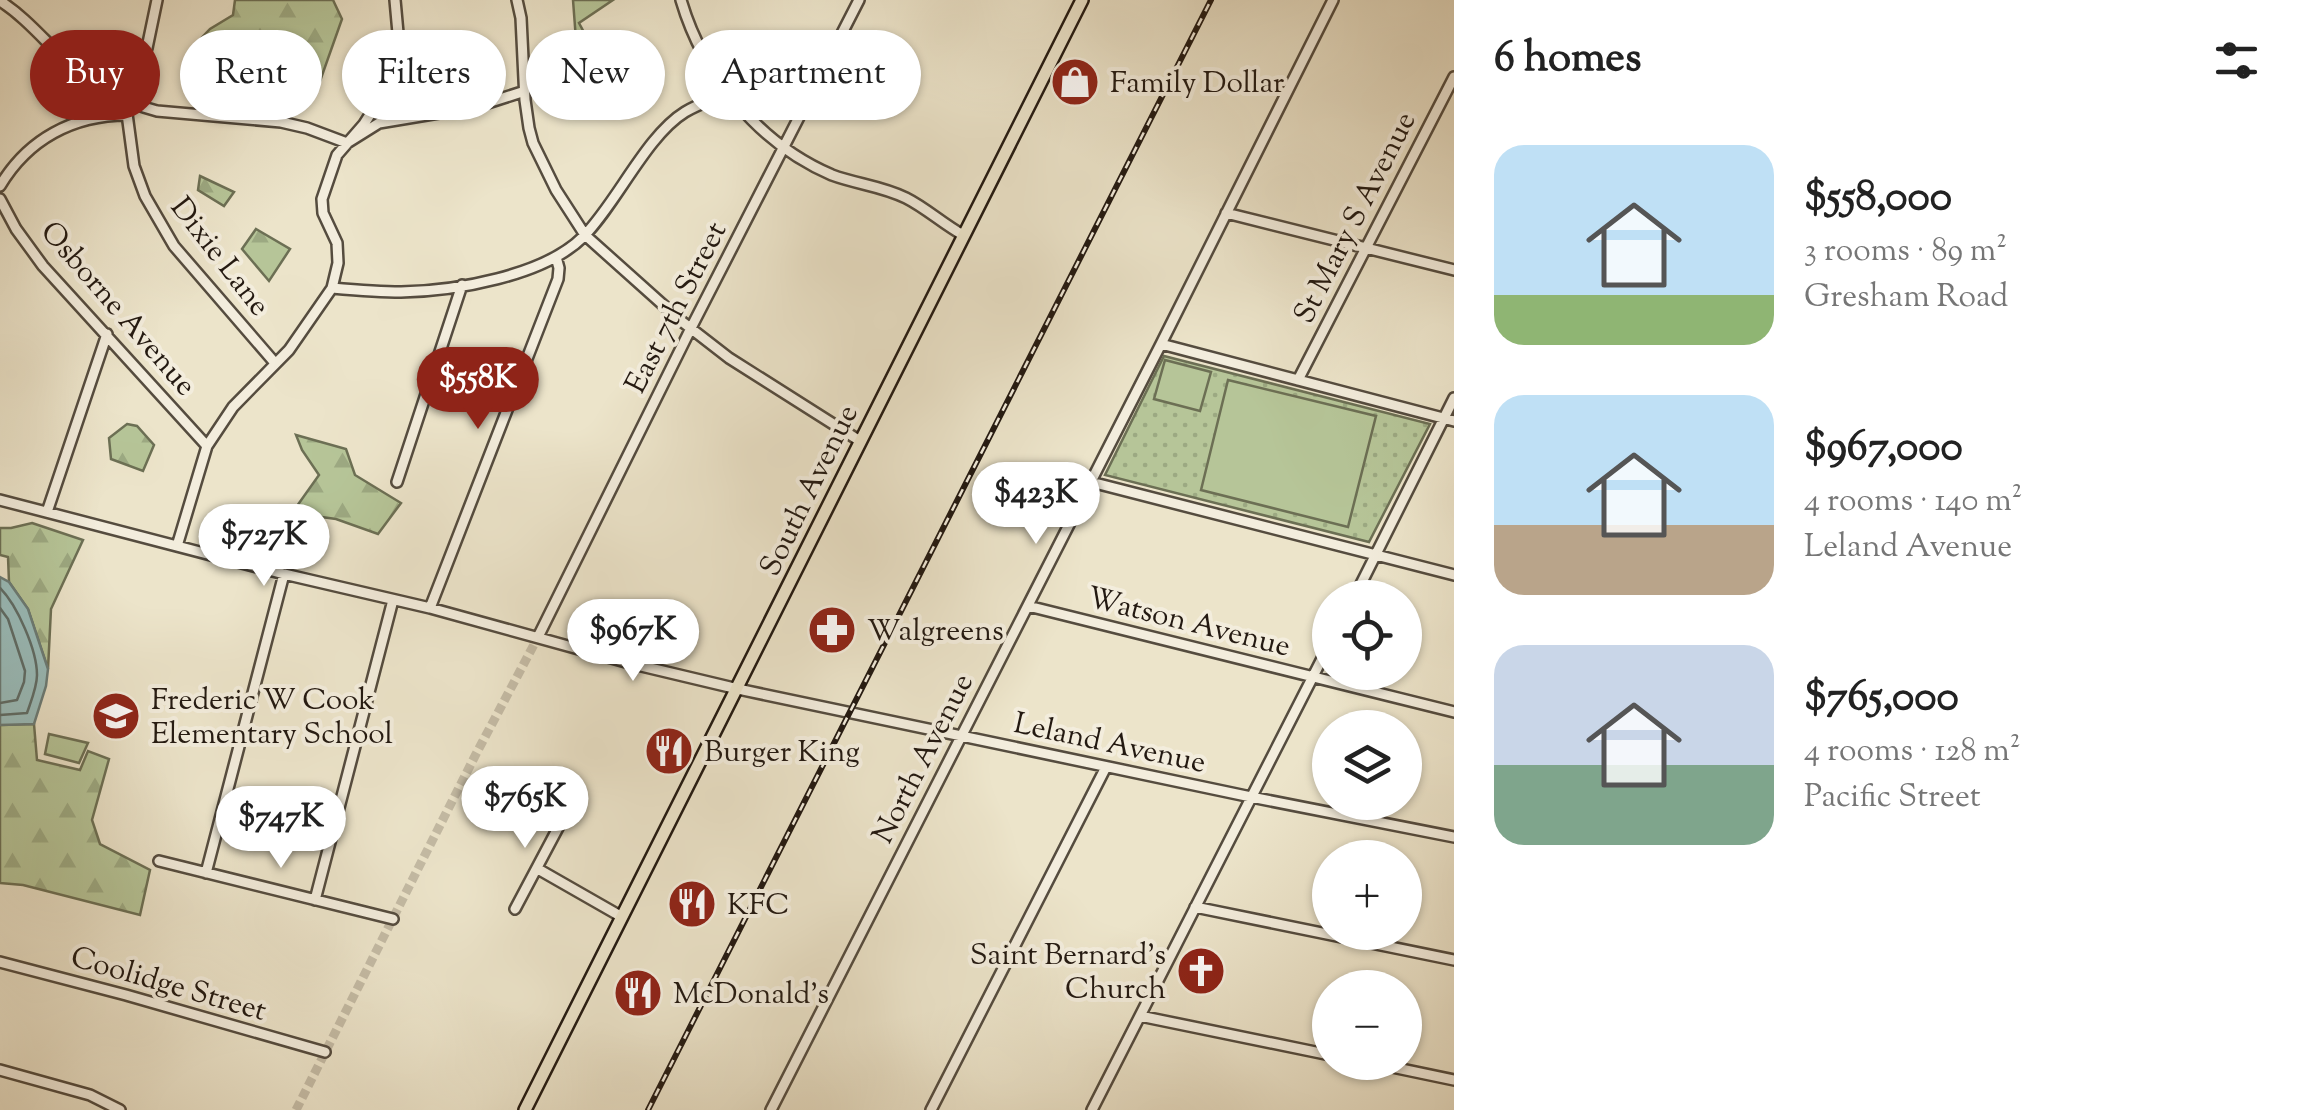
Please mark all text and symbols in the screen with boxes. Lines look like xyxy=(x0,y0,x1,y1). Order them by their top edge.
chip: Buy xyxy=(30,30,160,120)
chip: Rent xyxy=(180,30,322,120)
chip: Filters xyxy=(342,30,506,120)
chip: New xyxy=(526,30,665,120)
chip: Apartment xyxy=(685,30,921,120)
text: 6 homes xyxy=(1494,30,1641,90)
icon: filters xyxy=(2209,33,2264,88)
shop icon: Family Dollar xyxy=(1049,56,1101,108)
place label: Family Dollar xyxy=(1110,63,1284,106)
street label: St Mary S Avenue xyxy=(1284,105,1428,332)
text: $558,000 xyxy=(1804,169,1952,229)
icon: home xyxy=(1574,185,1694,305)
street label: Dixie Lane xyxy=(159,189,279,326)
street label: Osborne Avenue xyxy=(29,213,205,406)
street label: East 7th Street xyxy=(616,215,739,401)
text: 3 rooms · 89 m² xyxy=(1804,229,2007,275)
text: Gresham Road xyxy=(1804,275,2008,321)
pin: $558K xyxy=(408,347,548,432)
text: $558K xyxy=(439,356,517,402)
street label: South Avenue xyxy=(750,398,870,584)
text: $967,000 xyxy=(1804,419,1963,479)
icon: home xyxy=(1574,435,1694,555)
pin: $423K xyxy=(966,462,1106,547)
text: $423K xyxy=(994,471,1078,517)
text: 4 rooms · 140 m² xyxy=(1804,479,2022,525)
pin: $727K xyxy=(194,504,334,589)
text: $727K xyxy=(221,513,307,559)
text: Leland Avenue xyxy=(1804,525,2012,571)
street label: Watson Avenue xyxy=(1082,577,1294,669)
map controls xyxy=(1312,580,1422,1080)
button: locate xyxy=(1312,580,1422,690)
pin: $967K xyxy=(563,599,703,684)
pharmacy icon: Walgreens xyxy=(806,604,858,656)
text: $967K xyxy=(589,608,677,654)
place label: Walgreens xyxy=(867,611,1004,654)
street label: North Avenue xyxy=(863,667,986,852)
text: $765,000 xyxy=(1804,669,1959,729)
place label: Frederic W Cook Elementary School xyxy=(151,680,393,757)
icon: home xyxy=(1574,685,1694,805)
school or university icon: Frederic W Cook Elementary School xyxy=(90,690,142,742)
street label: Leland Avenue xyxy=(1010,703,1209,786)
button: layers xyxy=(1312,710,1422,820)
restaurant icon: Burger King xyxy=(643,725,695,777)
text: 4 rooms · 128 m² xyxy=(1804,729,2021,775)
place label: Burger King xyxy=(704,732,860,775)
pin: $765K xyxy=(455,766,595,851)
text: $765K xyxy=(483,775,567,821)
text: Pacific Street xyxy=(1804,775,1981,821)
pin: $747K xyxy=(211,786,351,871)
text: $747K xyxy=(238,795,324,841)
button: + xyxy=(1312,840,1422,950)
restaurant icon: KFC xyxy=(666,878,718,930)
place label: KFC xyxy=(727,885,790,928)
place label: Saint Bernard's Church xyxy=(970,935,1166,1012)
street label: Coolidge Street xyxy=(65,937,271,1034)
church icon: Saint Bernard's Church xyxy=(1175,945,1227,997)
restaurant icon: McDonald's xyxy=(612,967,664,1019)
button: − xyxy=(1312,970,1422,1080)
place label: McDonald's xyxy=(673,974,829,1017)

